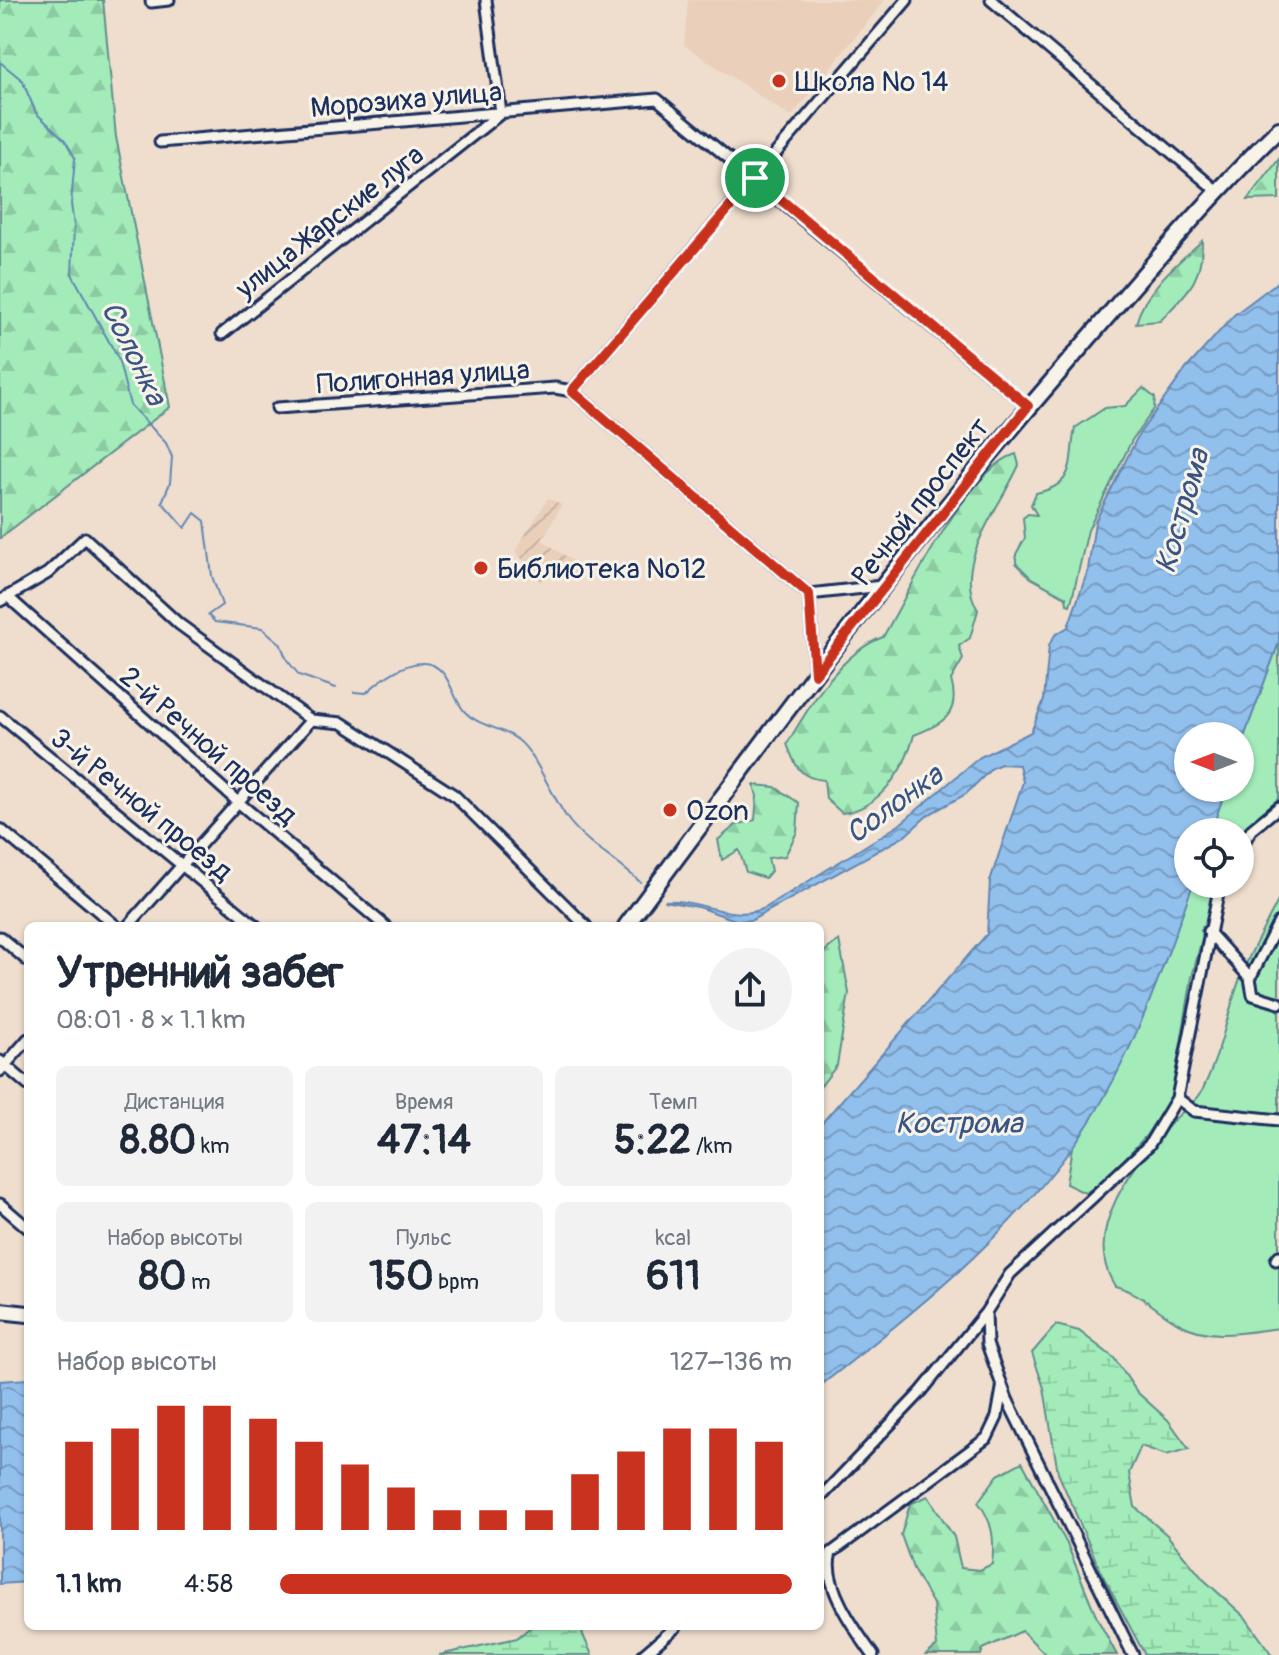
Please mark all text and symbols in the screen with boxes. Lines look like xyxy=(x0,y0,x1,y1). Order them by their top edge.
place label: Школа № 14 xyxy=(795,65,948,100)
marker: Школа № 14 xyxy=(770,72,788,90)
street label: Морозиха улица xyxy=(309,75,503,126)
street label: улица Жарские луга xyxy=(228,138,431,307)
pin xyxy=(721,144,789,212)
icon: arrive xyxy=(733,156,777,200)
water label: Солонка xyxy=(93,295,175,413)
street label: Полигонная улица xyxy=(315,353,531,402)
street label: Речной проспект xyxy=(845,411,998,593)
water label: Кострома xyxy=(1147,443,1218,577)
place label: Библиотека №12 xyxy=(497,552,707,587)
marker: Библиотека №12 xyxy=(472,559,490,577)
street label: 2-й Речной проезд xyxy=(112,659,304,833)
street label: 3-й Речной проезд xyxy=(43,721,239,889)
north arrow xyxy=(1174,722,1254,802)
map controls xyxy=(1174,722,1254,898)
water label: Солонка xyxy=(839,756,952,852)
place label: Ozon xyxy=(686,794,749,829)
marker: Ozon xyxy=(661,801,679,819)
button: locate xyxy=(1174,818,1254,898)
text: Утренний забег xyxy=(56,946,343,1001)
button: share xyxy=(708,948,792,1032)
text: 08:01 · 8 × 1.1 km xyxy=(56,1004,246,1036)
text: Дистанция xyxy=(125,1088,225,1116)
text: Время xyxy=(395,1088,453,1116)
text: Темп xyxy=(649,1088,698,1116)
water label: Кострома xyxy=(895,1105,1025,1142)
text: 8.80 xyxy=(120,1116,196,1165)
text: 47:14 xyxy=(377,1116,471,1165)
text: 5:22 xyxy=(614,1116,691,1165)
text: km xyxy=(196,1132,230,1160)
text: /km xyxy=(691,1132,733,1160)
text: Набор высоты xyxy=(107,1224,243,1252)
text: Пульс xyxy=(396,1224,452,1252)
text: kcal xyxy=(655,1224,691,1252)
text: 80 xyxy=(139,1252,186,1301)
text: 150 xyxy=(369,1252,434,1301)
text: 611 xyxy=(646,1252,701,1301)
text: m xyxy=(186,1268,211,1296)
text: bpm xyxy=(434,1268,479,1296)
text: Набор высоты xyxy=(56,1346,217,1378)
text: 127–136 m xyxy=(670,1346,792,1378)
text: 1.1 km xyxy=(56,1568,122,1600)
text: 4:58 xyxy=(184,1568,233,1600)

